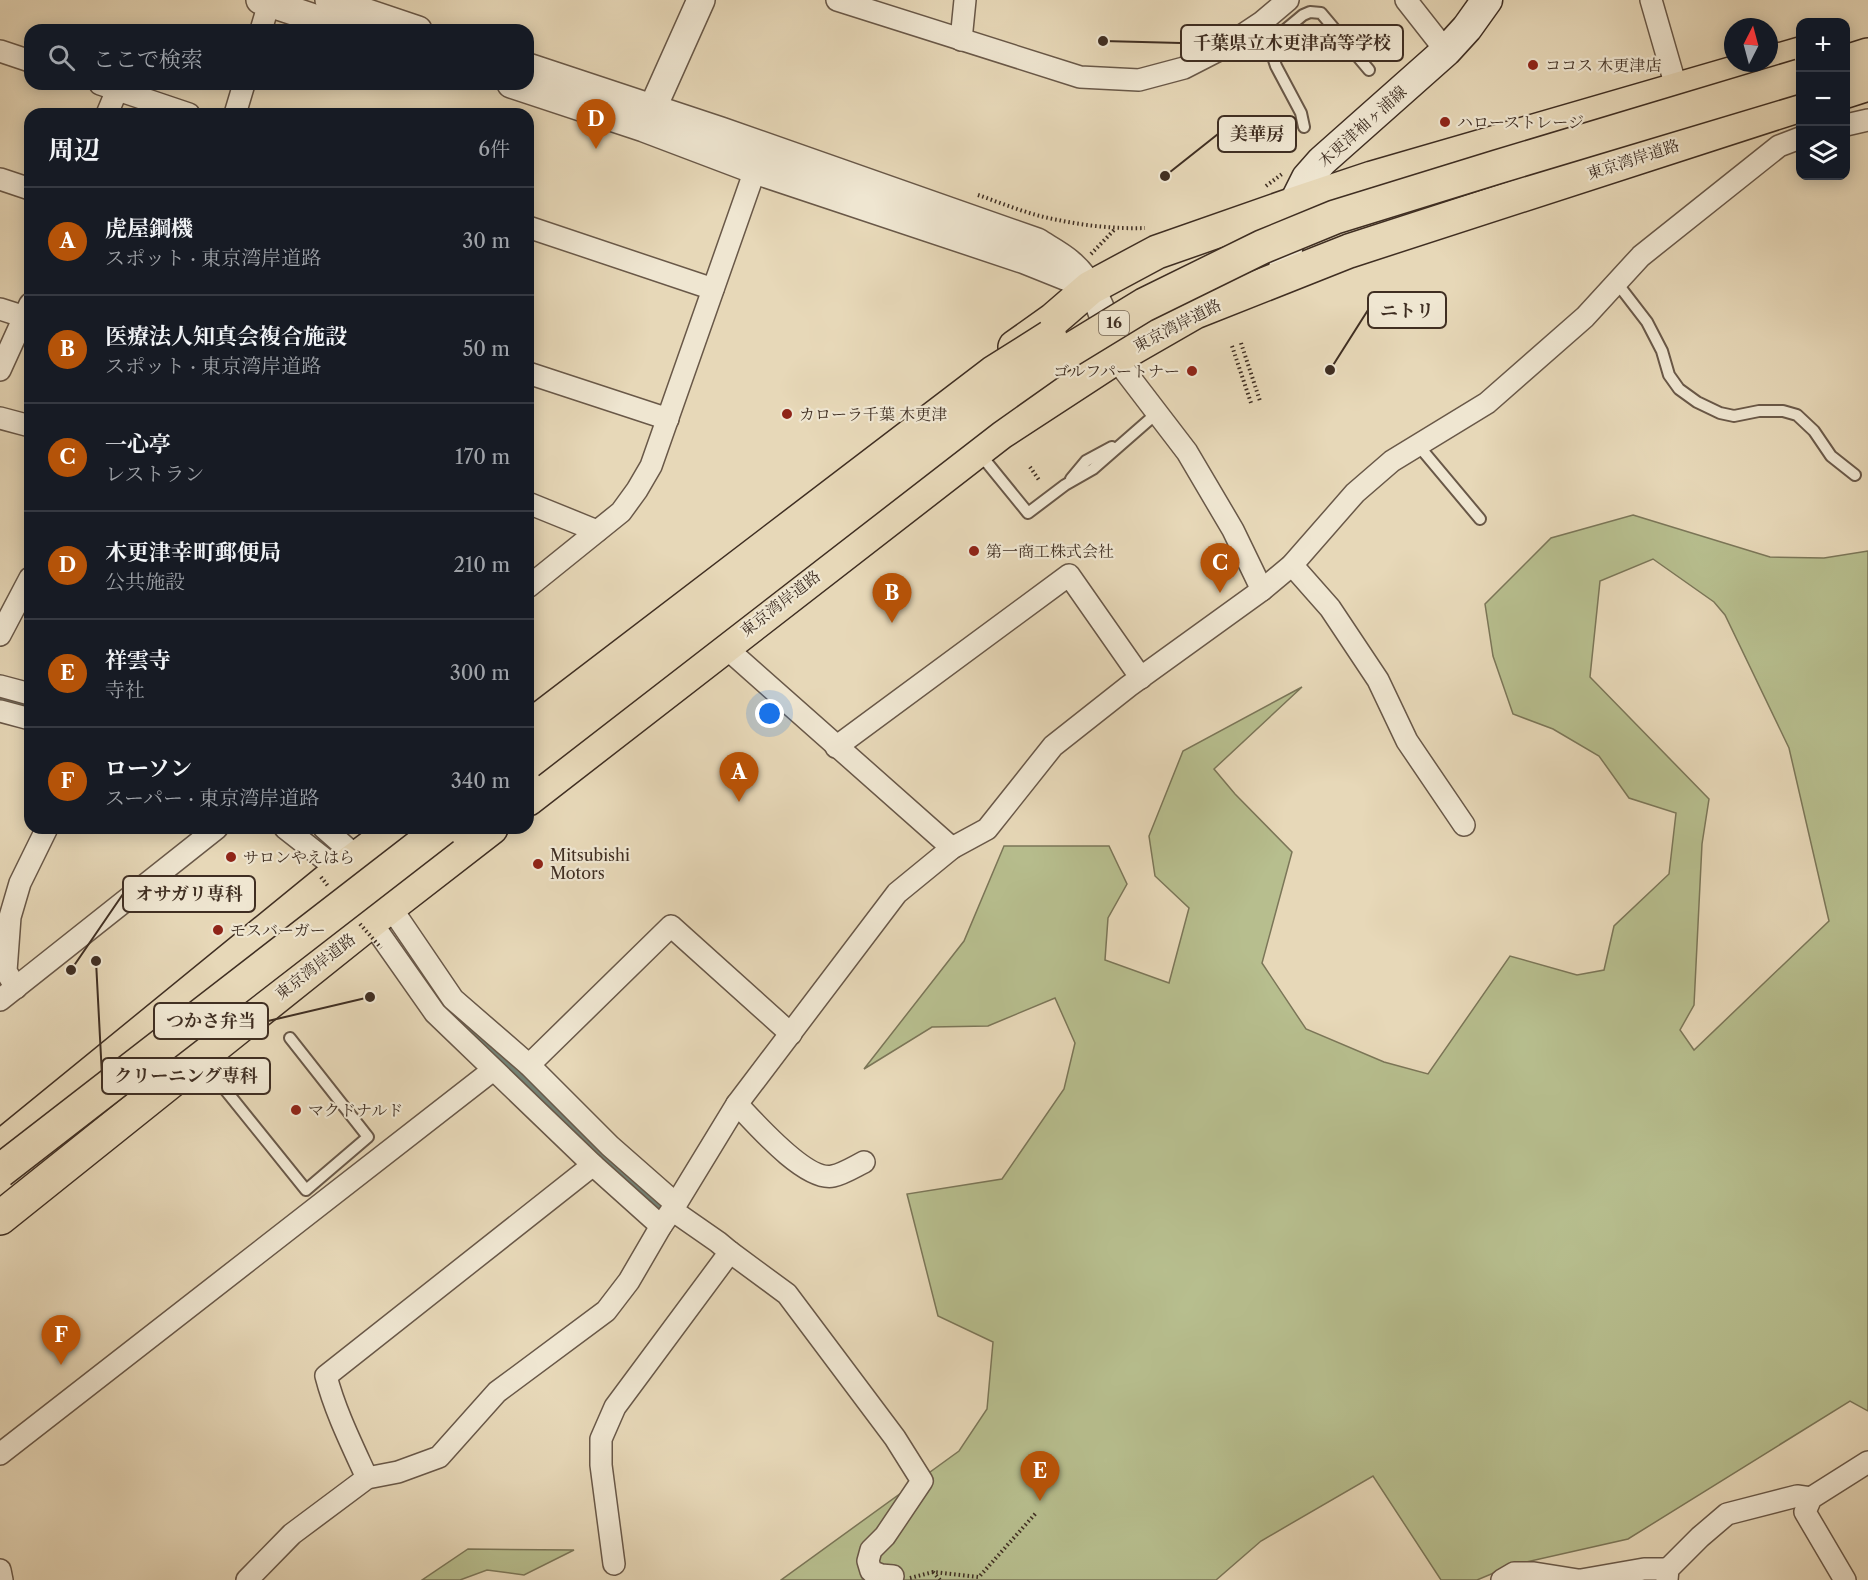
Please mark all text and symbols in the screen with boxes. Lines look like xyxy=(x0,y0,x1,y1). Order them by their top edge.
north arrow xyxy=(1724,18,1778,72)
map controls xyxy=(1796,18,1850,180)
button: + xyxy=(1796,18,1850,72)
search box xyxy=(24,24,534,90)
callout: 千葉県立木更津高等学校 xyxy=(1181,25,1403,61)
text: 千葉県立木更津高等学校 xyxy=(1193,32,1391,54)
icon: search xyxy=(45,41,78,74)
text: ここで検索 xyxy=(93,46,203,73)
place label: ココス 木更津店 xyxy=(1545,55,1661,75)
marker: ココス 木更津店 xyxy=(1526,58,1540,72)
button: − xyxy=(1796,72,1850,126)
street label: 木更津袖ヶ浦線 xyxy=(1314,81,1410,171)
pin: D xyxy=(576,100,616,149)
place label: ハローストレージ xyxy=(1457,112,1584,132)
marker: ハローストレージ xyxy=(1438,115,1452,129)
callout: 美華房 xyxy=(1218,116,1296,152)
text: 美華房 xyxy=(1230,123,1284,145)
button: layers xyxy=(1796,126,1850,180)
text: 周辺 xyxy=(48,134,100,166)
street label: 東京湾岸道路 xyxy=(1584,135,1682,183)
text: 6件 xyxy=(478,137,510,161)
text: 虎屋鋼機 xyxy=(105,215,193,242)
text: A xyxy=(60,229,75,253)
text: 30 m xyxy=(462,229,510,253)
text: スポット · 東京湾岸道路 xyxy=(105,246,321,270)
callout: ニトリ xyxy=(1368,292,1446,328)
street label: 東京湾岸道路 xyxy=(1130,294,1224,356)
text: ニトリ xyxy=(1380,300,1434,322)
road number: 16 xyxy=(1099,311,1129,335)
text: 医療法人知真会複合施設 xyxy=(105,323,347,350)
text: B xyxy=(60,337,75,361)
text: 50 m xyxy=(463,337,510,361)
text: スポット · 東京湾岸道路 xyxy=(105,354,321,378)
place label: ゴルフパートナー xyxy=(1053,361,1180,381)
marker: ゴルフパートナー xyxy=(1185,364,1199,378)
place label: カローラ千葉 木更津 xyxy=(799,404,947,424)
marker: カローラ千葉 木更津 xyxy=(780,407,794,421)
text: 一心亭 xyxy=(105,431,171,458)
text: C xyxy=(59,445,76,469)
text: 170 m xyxy=(455,445,510,469)
text: レストラン xyxy=(105,462,204,486)
text: 木更津幸町郵便局 xyxy=(105,539,281,566)
place label: 第一商工株式会社 xyxy=(986,541,1114,561)
marker: 第一商工株式会社 xyxy=(967,544,981,558)
pin: C xyxy=(1200,544,1240,593)
text: D xyxy=(59,553,76,577)
text: 210 m xyxy=(453,553,510,577)
street label: 東京湾岸道路 xyxy=(736,566,824,640)
text: 公共施設 xyxy=(105,570,185,594)
pin: B xyxy=(872,574,912,623)
text: 祥雲寺 xyxy=(105,647,171,674)
text: E xyxy=(60,661,75,685)
text: 300 m xyxy=(450,661,510,685)
text: 寺社 xyxy=(105,678,145,702)
your location xyxy=(755,699,784,728)
pin: A xyxy=(720,752,758,802)
text: ローソン xyxy=(105,755,192,782)
text: F xyxy=(61,769,74,793)
text: 340 m xyxy=(451,769,510,793)
text: スーパー · 東京湾岸道路 xyxy=(105,786,319,810)
place label: Mitsubishi Motors xyxy=(550,845,630,883)
place label: サロンやえはら xyxy=(243,847,355,867)
marker: サロンやえはら xyxy=(224,850,238,864)
marker: Mitsubishi Motors xyxy=(531,857,545,871)
callout: オサガリ専科 xyxy=(123,876,255,912)
text: オサガリ専科 xyxy=(135,883,243,905)
place label: モスバーガー xyxy=(230,920,326,940)
marker: モスバーガー xyxy=(211,923,225,937)
street label: 東京湾岸道路 xyxy=(271,929,359,1003)
callout: つかさ弁当 xyxy=(154,1003,268,1039)
text: つかさ弁当 xyxy=(166,1010,256,1032)
callout: クリーニング専科 xyxy=(102,1058,270,1094)
text: クリーニング専科 xyxy=(114,1065,258,1087)
place label: マクドナルド xyxy=(308,1100,403,1120)
marker: マクドナルド xyxy=(289,1103,303,1117)
pin: F xyxy=(42,1316,80,1365)
pin: E xyxy=(1020,1452,1060,1501)

